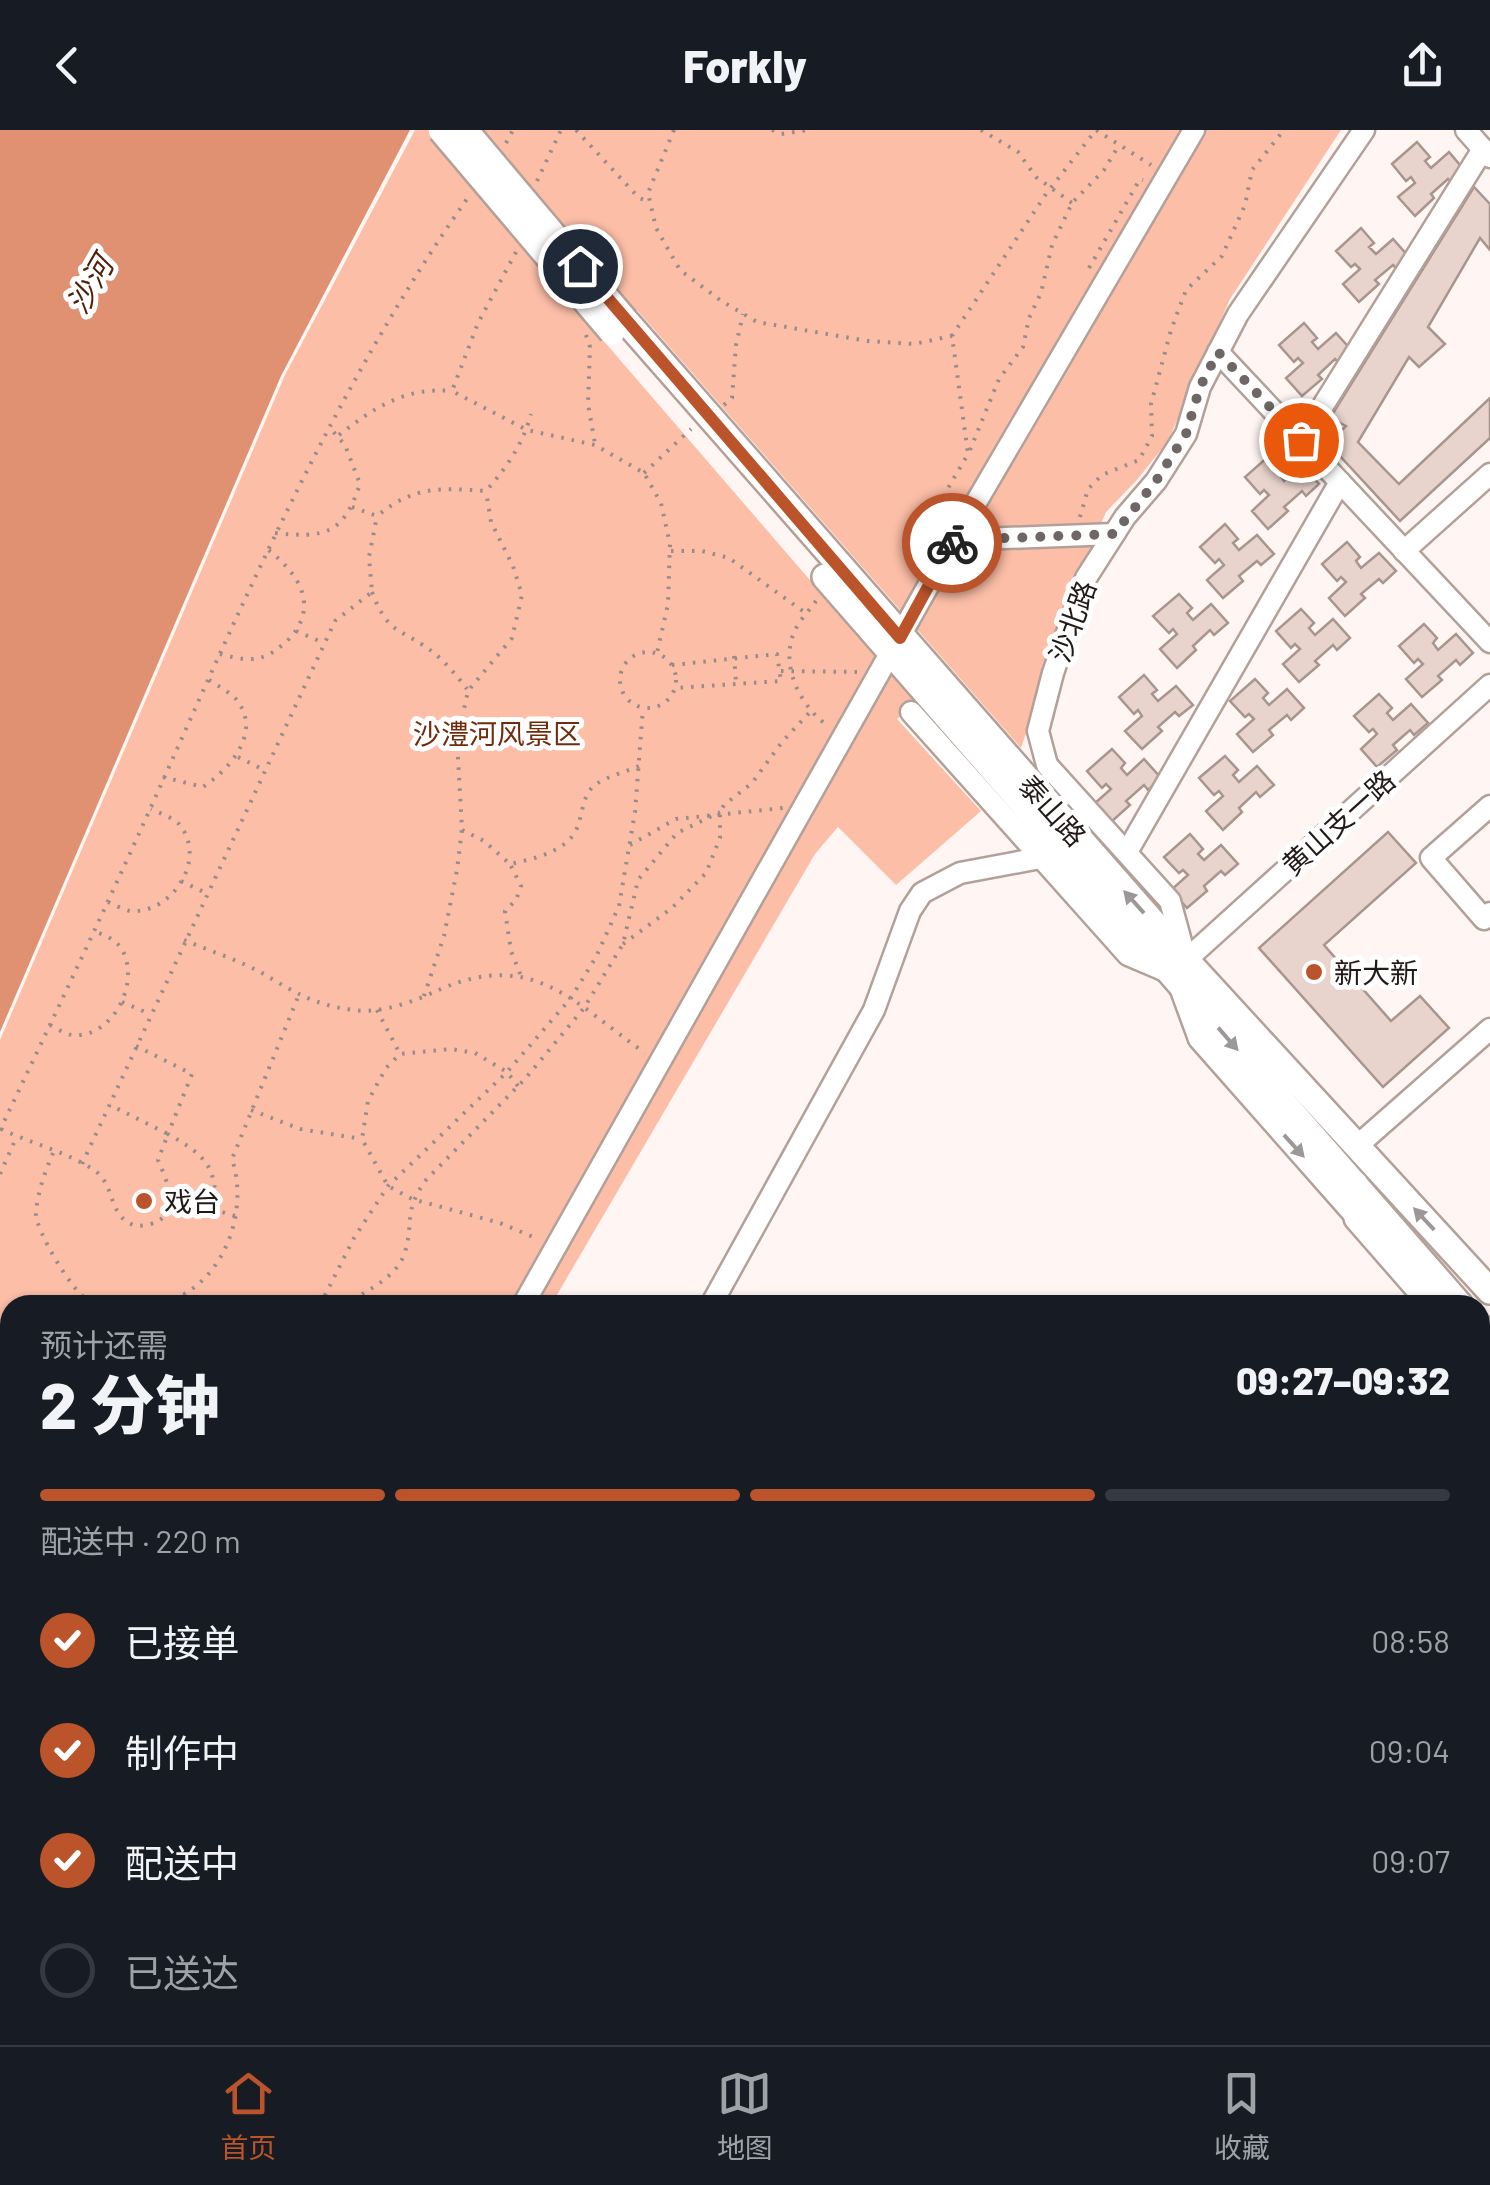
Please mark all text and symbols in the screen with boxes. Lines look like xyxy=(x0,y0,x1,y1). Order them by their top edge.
icon: back xyxy=(40,38,95,93)
text: Forkly xyxy=(683,38,807,92)
icon: share xyxy=(1395,38,1450,93)
pin xyxy=(538,224,623,309)
icon: home xyxy=(553,239,608,294)
water label: 沙河 xyxy=(58,245,122,319)
pin xyxy=(1259,398,1344,483)
icon: bag xyxy=(1274,413,1329,468)
courier xyxy=(902,493,1002,593)
icon: bike xyxy=(925,516,980,571)
street label: 沙北路 xyxy=(1042,576,1102,666)
park label: 沙澧河风景区 xyxy=(413,716,581,750)
street label: 黄山支一路 xyxy=(1275,763,1401,881)
street label: 泰山路 xyxy=(1012,767,1094,853)
one-way arrow xyxy=(1124,889,1146,914)
place label: 新大新 xyxy=(1334,955,1418,989)
marker: 新大新 xyxy=(1303,961,1325,983)
one-way arrow xyxy=(1216,1026,1238,1051)
one-way arrow xyxy=(1282,1133,1304,1158)
place label: 戏台 xyxy=(164,1184,220,1218)
marker: 戏台 xyxy=(133,1190,155,1212)
one-way arrow xyxy=(1413,1207,1436,1231)
text: 预计还需 xyxy=(40,1325,168,1363)
text: 09:27–09:32 xyxy=(1236,1357,1450,1403)
text: 2 分钟 xyxy=(40,1364,220,1442)
text: 配送中 · 220 m xyxy=(40,1521,241,1559)
icon: check xyxy=(40,1613,95,1668)
text: 已接单 xyxy=(125,1619,239,1665)
text: 08:58 xyxy=(1371,1621,1450,1659)
icon: check xyxy=(40,1723,95,1778)
text: 制作中 xyxy=(125,1729,239,1775)
text: 09:04 xyxy=(1369,1731,1450,1769)
icon: check xyxy=(40,1833,95,1888)
text: 配送中 xyxy=(125,1839,239,1885)
text: 09:07 xyxy=(1371,1841,1450,1879)
text: 已送达 xyxy=(125,1949,239,1995)
tab: 首页 xyxy=(220,2066,276,2166)
tab: 地图 xyxy=(717,2066,773,2166)
tab: 收藏 xyxy=(1214,2066,1270,2166)

